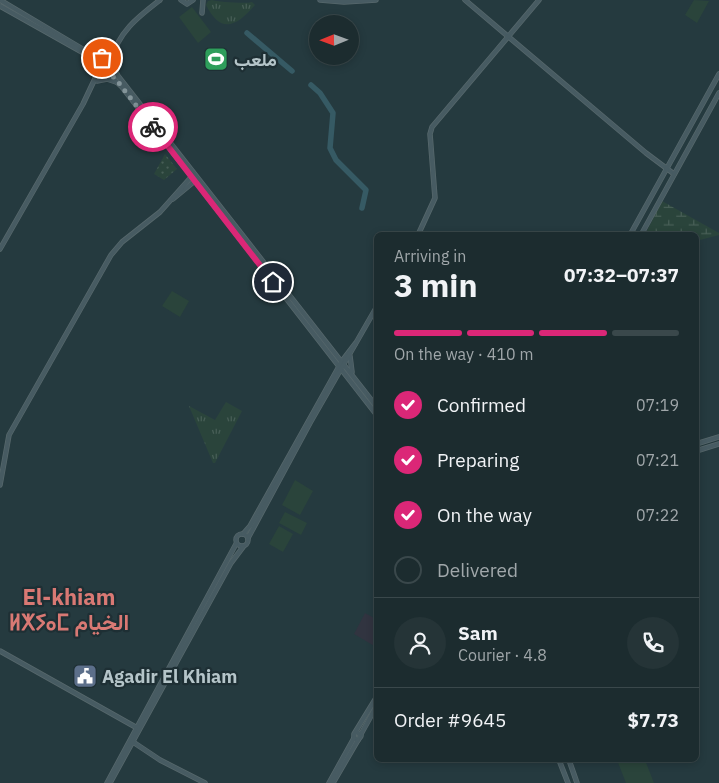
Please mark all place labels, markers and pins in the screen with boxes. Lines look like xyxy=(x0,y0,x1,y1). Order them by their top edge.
pin xyxy=(81,37,123,79)
sports icon: ملعب xyxy=(203,46,229,72)
place label: ملعب xyxy=(234,48,277,71)
pin xyxy=(252,261,294,303)
public building icon: Agadir El Khiam xyxy=(72,663,98,689)
place label: Agadir El Khiam xyxy=(102,665,237,688)

